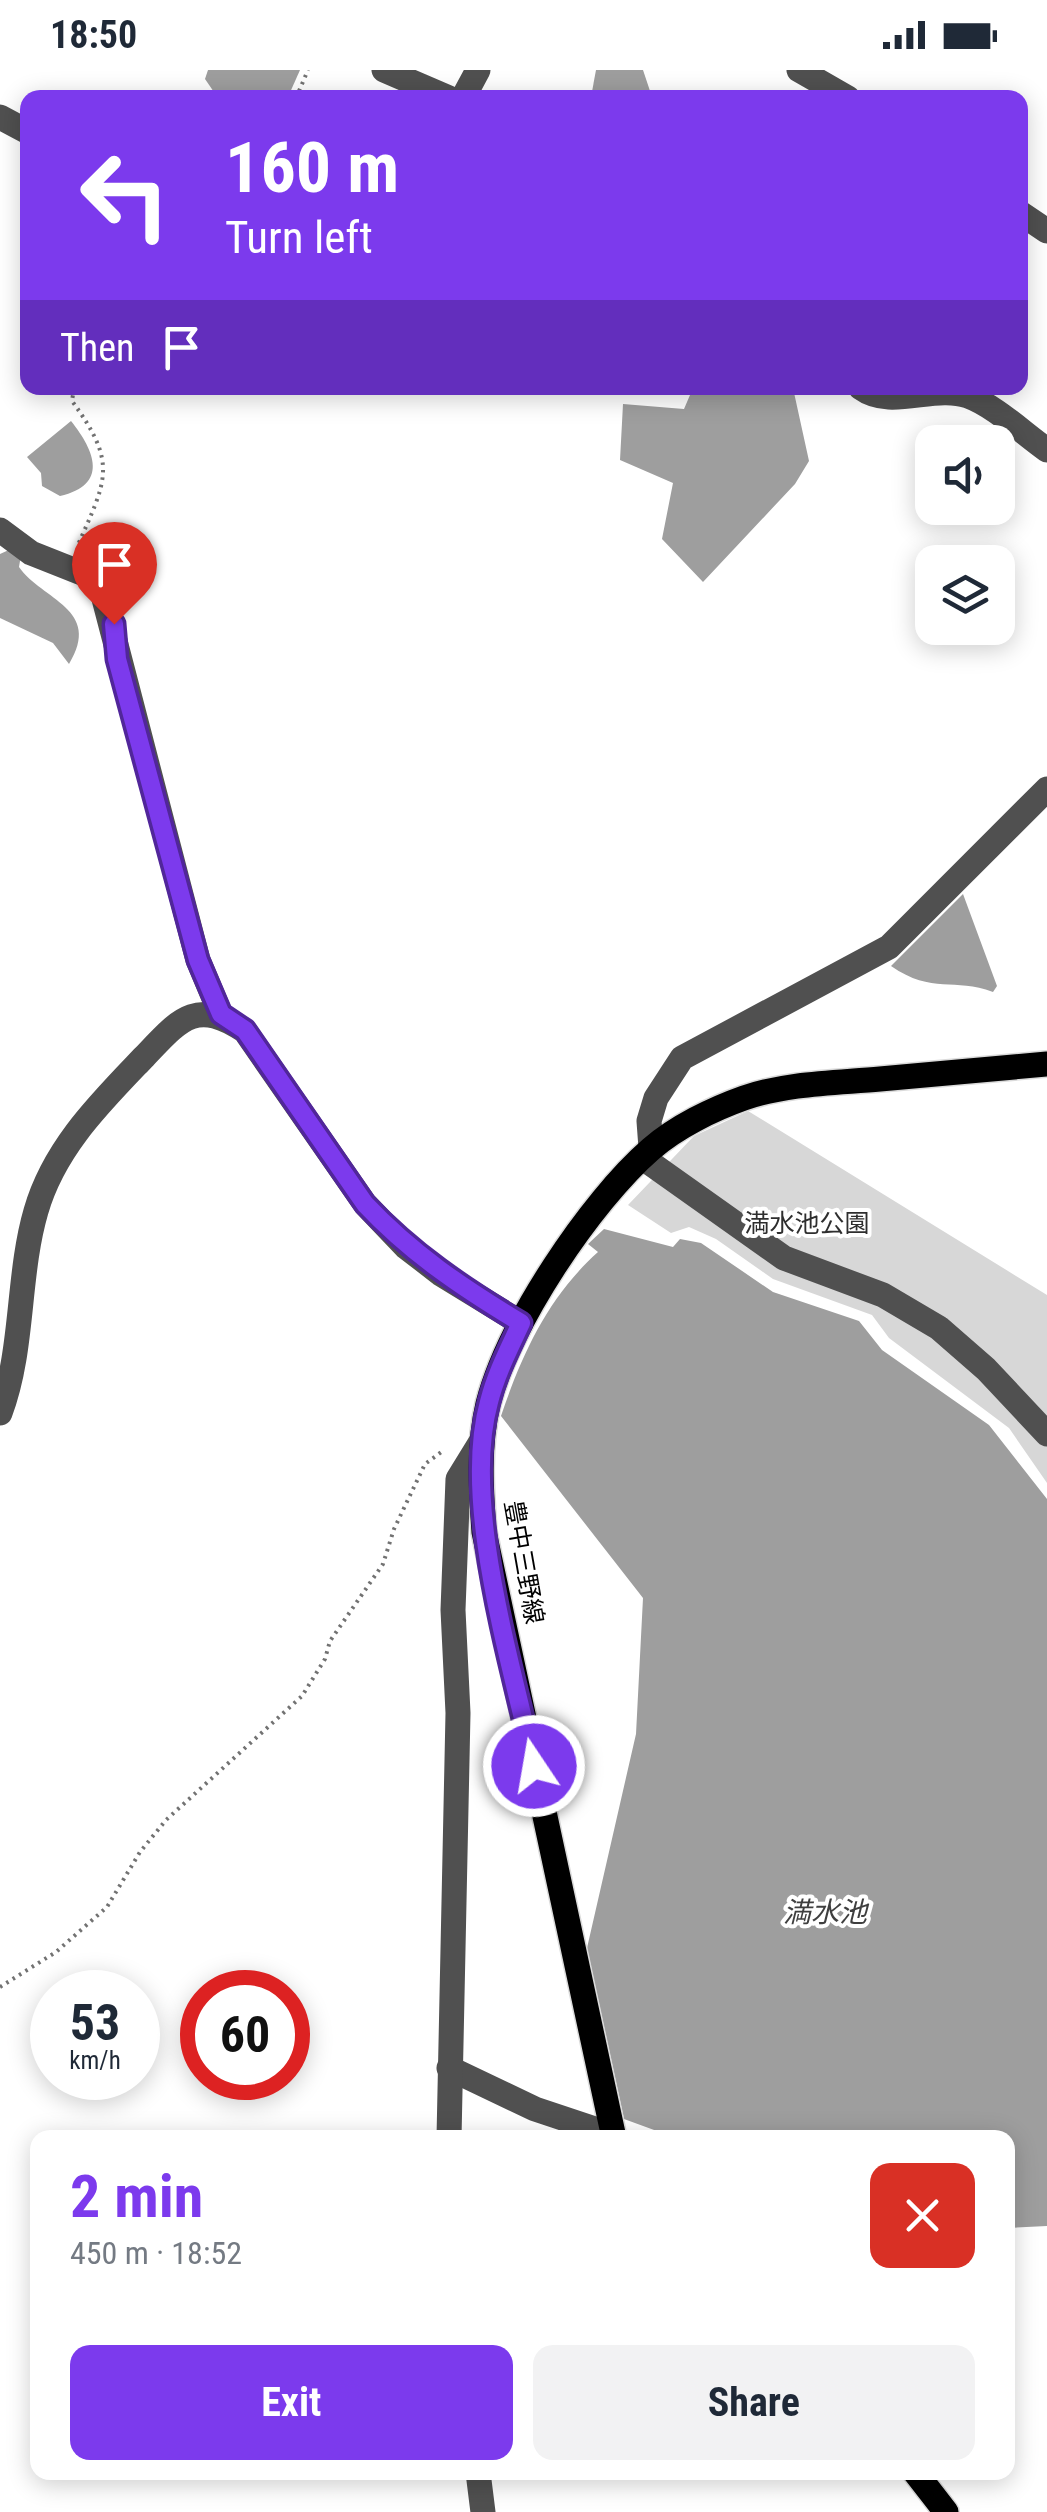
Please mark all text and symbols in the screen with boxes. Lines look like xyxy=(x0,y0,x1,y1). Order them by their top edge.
text: 18:50 xyxy=(50,13,137,57)
text: 160 m xyxy=(225,127,399,209)
icon: left xyxy=(60,130,190,260)
text: Turn left xyxy=(225,211,373,264)
icon: arrive xyxy=(154,320,209,375)
text: Then xyxy=(60,326,134,370)
map controls xyxy=(915,425,1015,645)
button: sound xyxy=(915,425,1015,525)
pin xyxy=(72,522,157,625)
icon: arrive xyxy=(87,537,142,592)
button: layers xyxy=(915,545,1015,645)
park label: 満水池公園 xyxy=(744,1209,870,1238)
street label: 豊中三野線 xyxy=(499,1498,549,1626)
position arrow xyxy=(482,1714,586,1818)
water label: 満水池 xyxy=(783,1896,870,1929)
speed limit sign: 60 xyxy=(180,1970,310,2100)
text: 53 xyxy=(70,1994,120,2052)
text: km/h xyxy=(69,2046,121,2075)
text: 2 min xyxy=(70,2161,203,2232)
button: close xyxy=(870,2163,975,2268)
text: 450 m · 18:52 xyxy=(70,2234,242,2272)
button: Exit xyxy=(70,2345,513,2460)
button: Share xyxy=(533,2345,975,2460)

